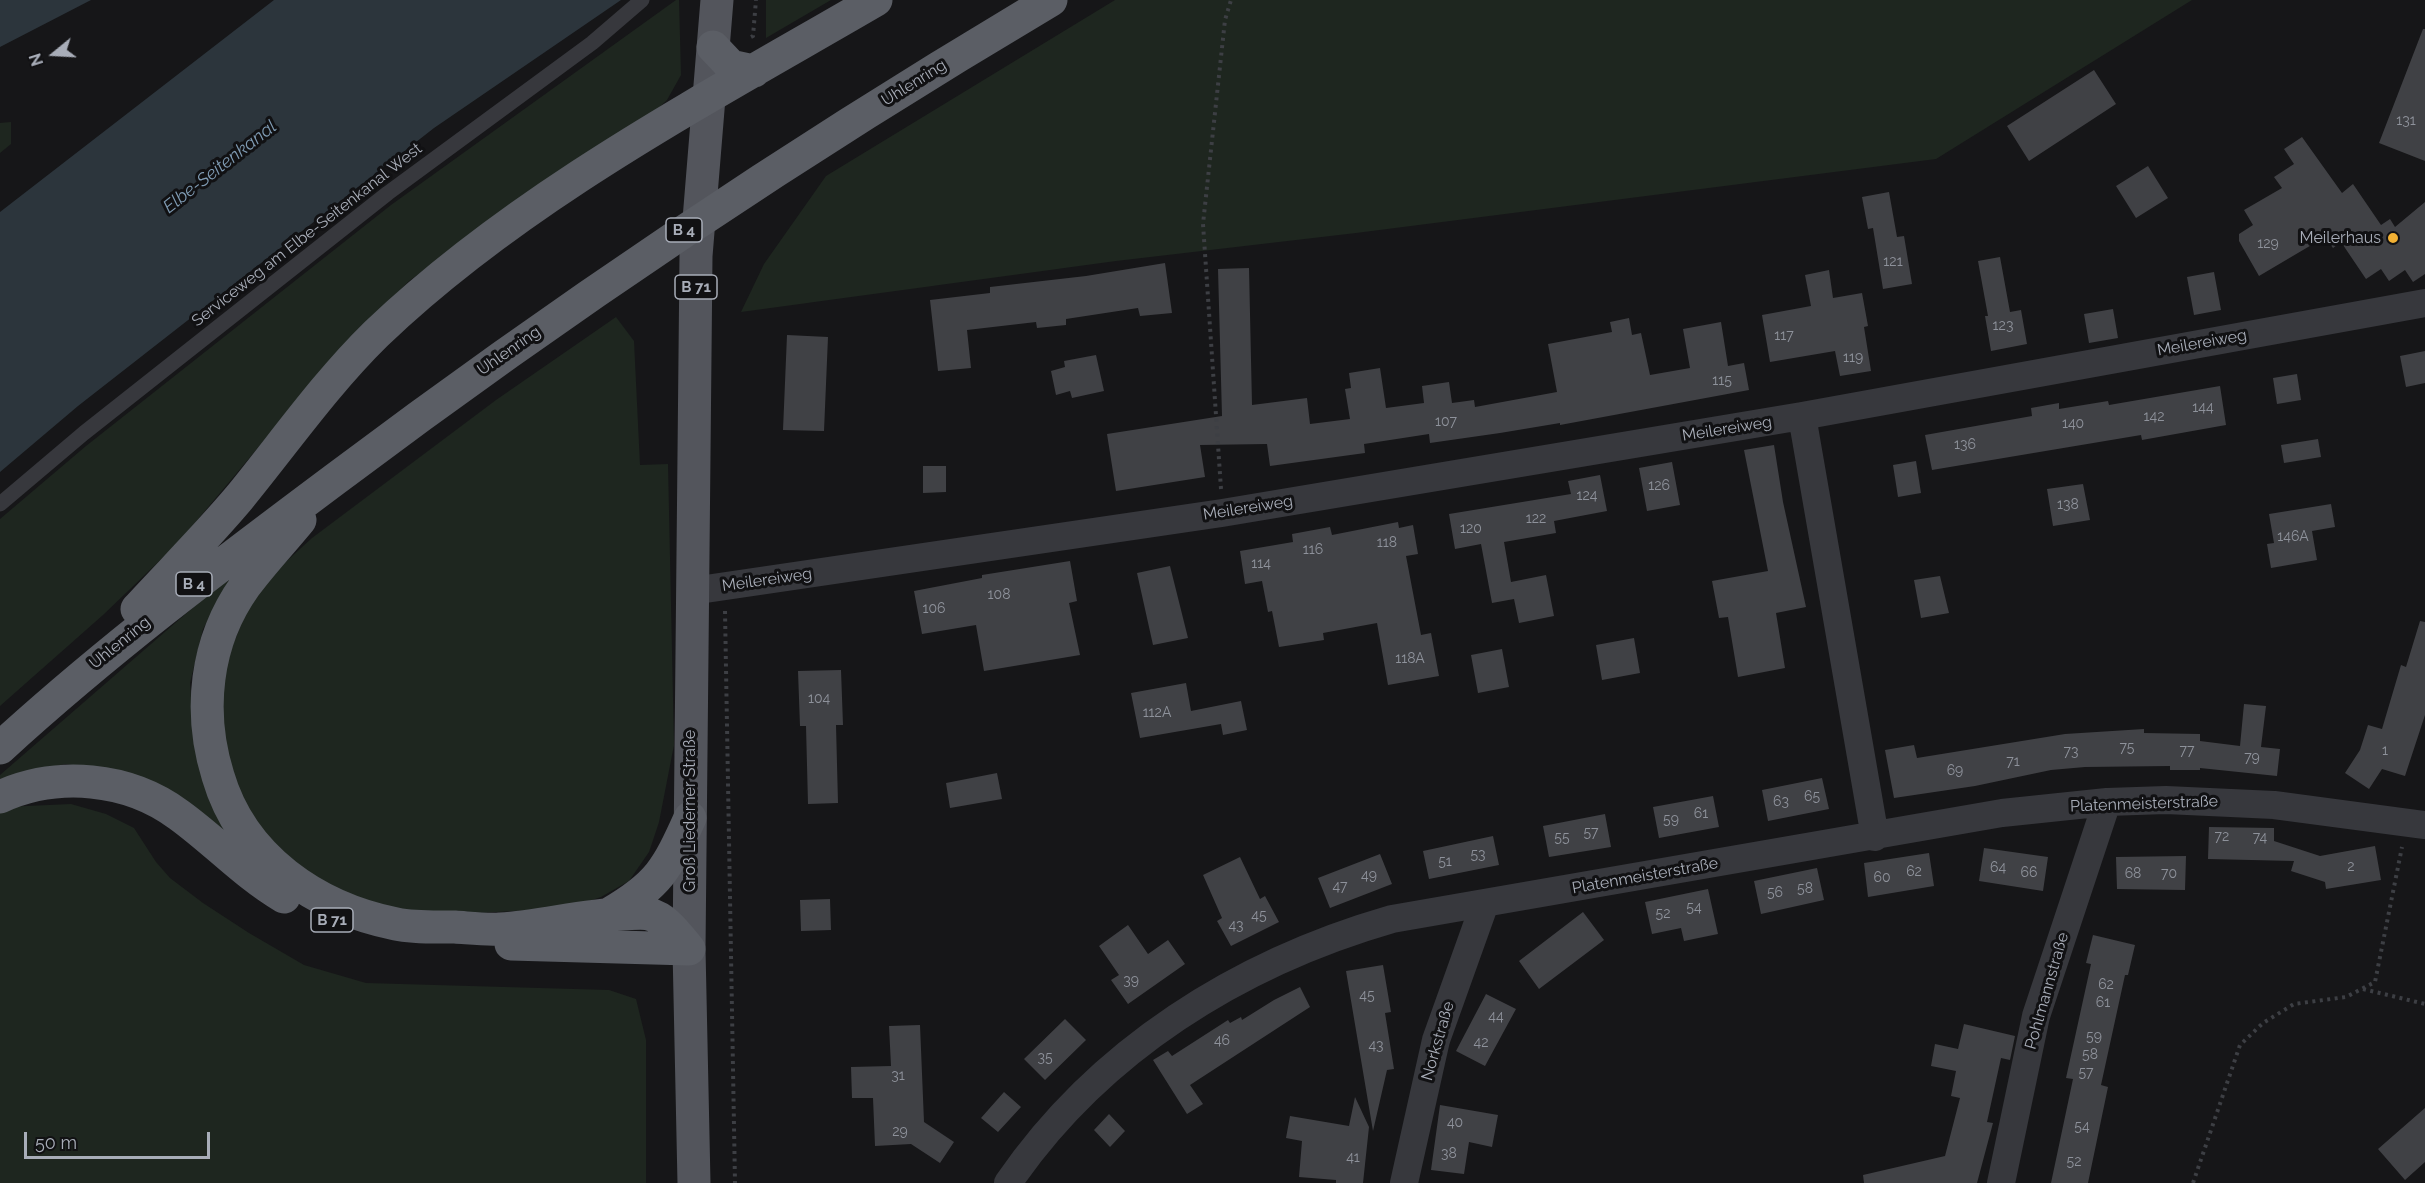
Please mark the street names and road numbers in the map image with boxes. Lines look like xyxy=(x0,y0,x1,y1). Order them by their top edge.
street label: Uhlenring xyxy=(878,56,950,110)
street label: Serviceweg am Elbe-Seitenkanal West xyxy=(188,139,426,331)
road number: B 4 xyxy=(666,218,702,242)
road number: B 71 xyxy=(675,275,717,299)
street label: Uhlenring xyxy=(474,322,544,380)
street label: Meilereiweg xyxy=(2156,326,2248,360)
street label: Meilereiweg xyxy=(1681,412,1773,446)
street label: Meilereiweg xyxy=(1202,491,1294,525)
street label: Meilereiweg xyxy=(721,564,813,596)
road number: B 4 xyxy=(176,572,212,596)
street label: Uhlenring xyxy=(86,613,154,673)
street label: Groß Liederner Straße xyxy=(680,730,700,892)
street label: Platenmeisterstraße xyxy=(2070,792,2218,816)
street label: Platenmeisterstraße xyxy=(1570,854,1720,898)
road number: B 71 xyxy=(311,908,353,932)
street label: Pohlmannstraße xyxy=(2021,930,2073,1052)
street label: Norkstraße xyxy=(1418,999,1458,1083)

